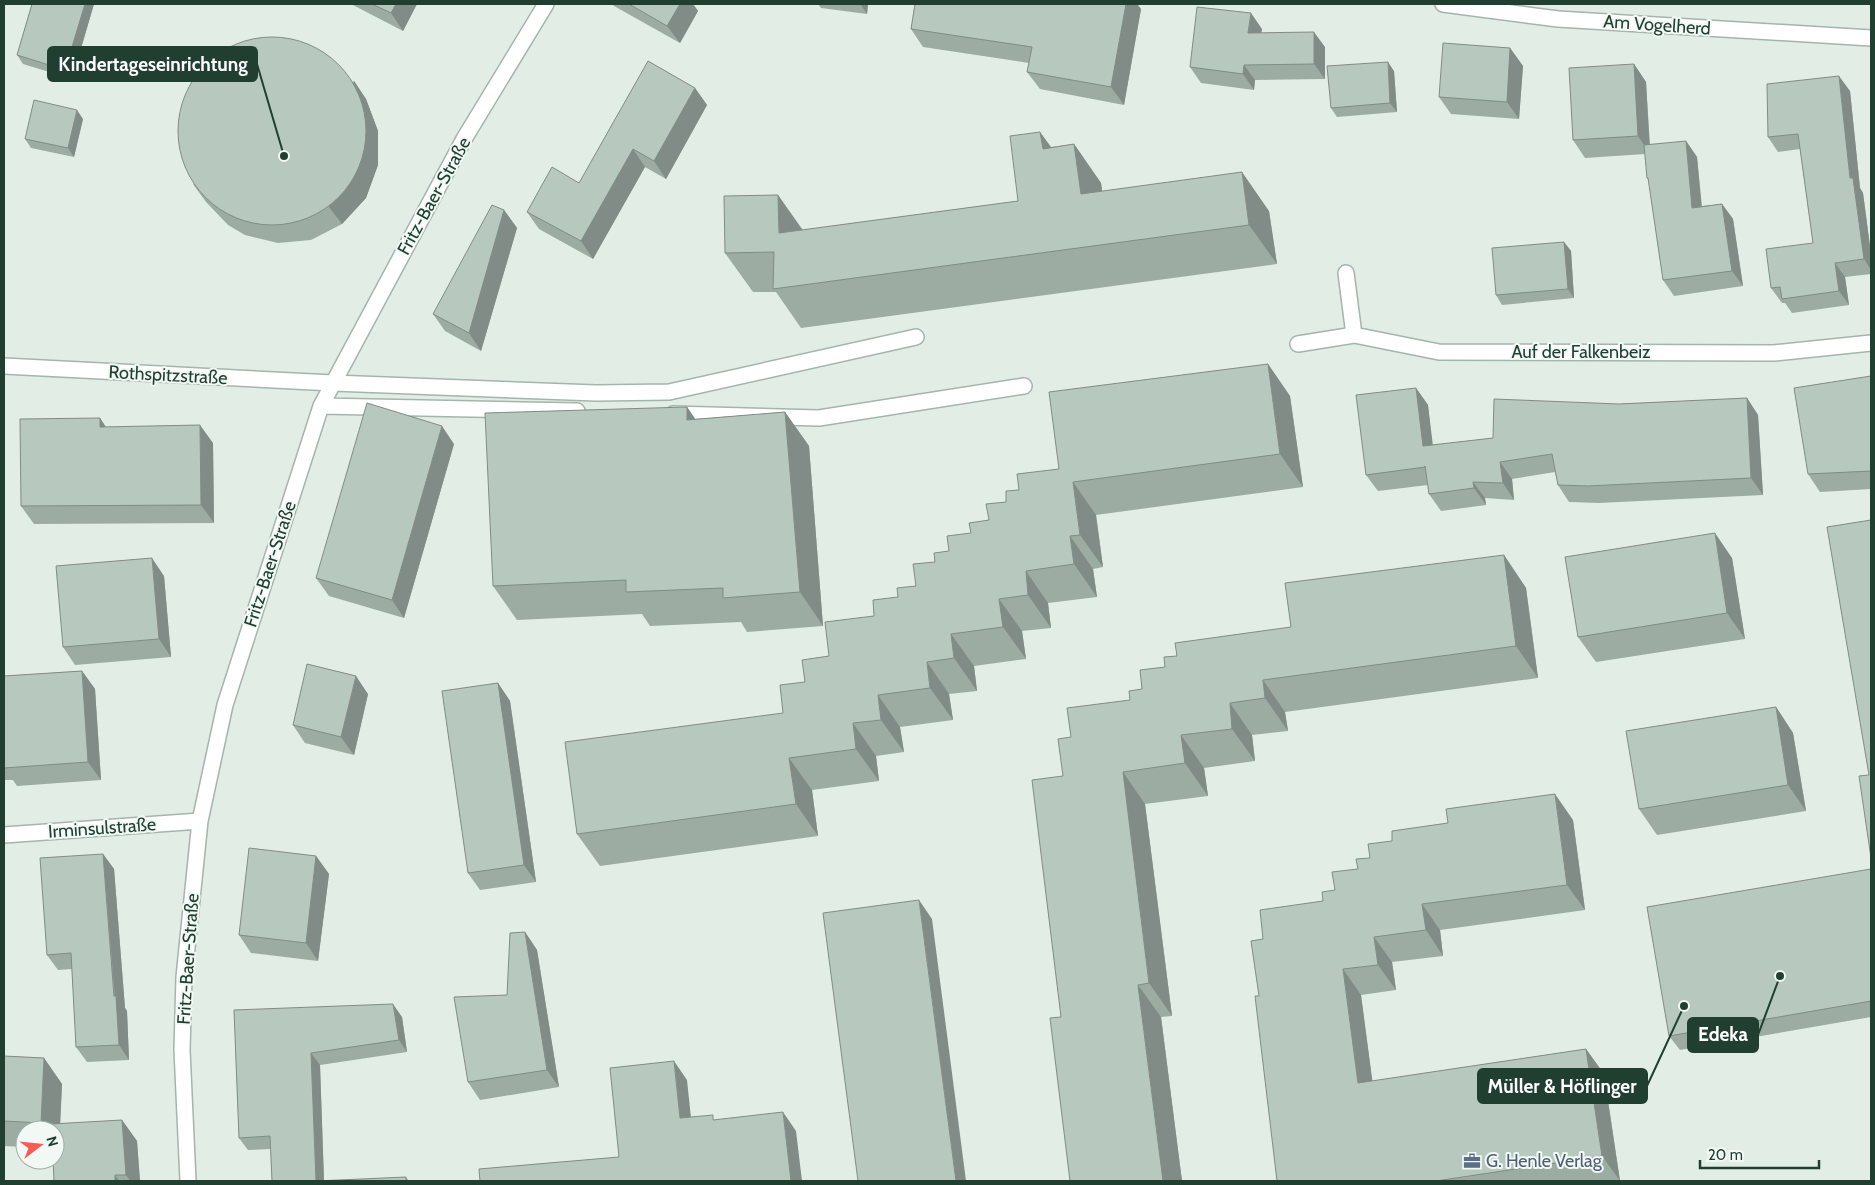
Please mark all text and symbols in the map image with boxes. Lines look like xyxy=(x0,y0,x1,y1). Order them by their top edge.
street label: Am Vogelherd xyxy=(1603,10,1711,40)
callout: Kindertageseinrichtung xyxy=(48,47,257,81)
text: Kindertageseinrichtung xyxy=(58,53,248,76)
street label: Fritz-Baer-Straße xyxy=(393,133,475,259)
street label: Auf der Falkenbeiz xyxy=(1512,341,1651,363)
street label: Rothspitzstraße xyxy=(108,361,228,389)
street label: Fritz-Baer-Straße xyxy=(239,498,301,630)
street label: Irminsulstraße xyxy=(47,813,157,843)
street label: Fritz-Baer-Straße xyxy=(172,893,204,1025)
callout: Edeka xyxy=(1688,1018,1758,1052)
text: Edeka xyxy=(1698,1023,1748,1046)
callout: Müller & Höflinger xyxy=(1478,1069,1647,1103)
text: Müller & Höflinger xyxy=(1488,1075,1637,1098)
north arrow xyxy=(15,1120,65,1170)
text: N xyxy=(42,1134,63,1149)
scale bar xyxy=(1700,1138,1819,1170)
text: 20 m xyxy=(1708,1146,1743,1164)
place label: G. Henle Verlag xyxy=(1486,1150,1603,1172)
office icon: G. Henle Verlag xyxy=(1462,1151,1482,1171)

